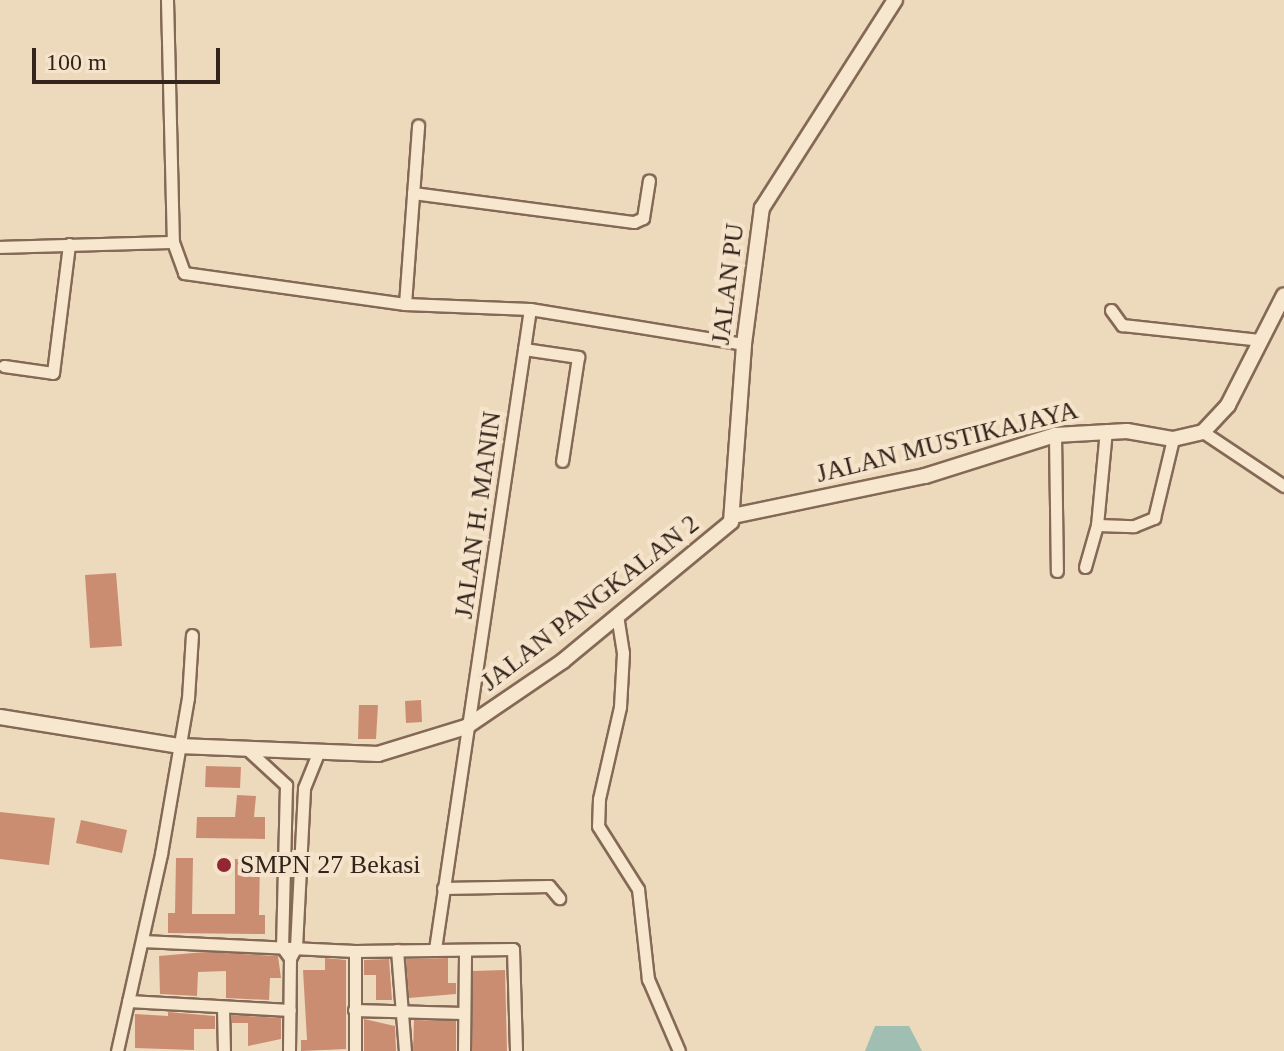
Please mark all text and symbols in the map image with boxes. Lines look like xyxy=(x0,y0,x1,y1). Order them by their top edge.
scale bar xyxy=(36,32,224,82)
text: 100 m xyxy=(46,49,107,75)
street label: JALAN PU xyxy=(705,222,751,346)
street label: JALAN MUSTIKAJAYA xyxy=(813,394,1081,490)
street label: JALAN H. MANIN xyxy=(448,409,508,621)
street label: JALAN PANGKALAN 2 xyxy=(475,508,705,698)
place label: SMPN 27 Bekasi xyxy=(240,849,421,881)
marker: SMPN 27 Bekasi xyxy=(215,856,233,874)

